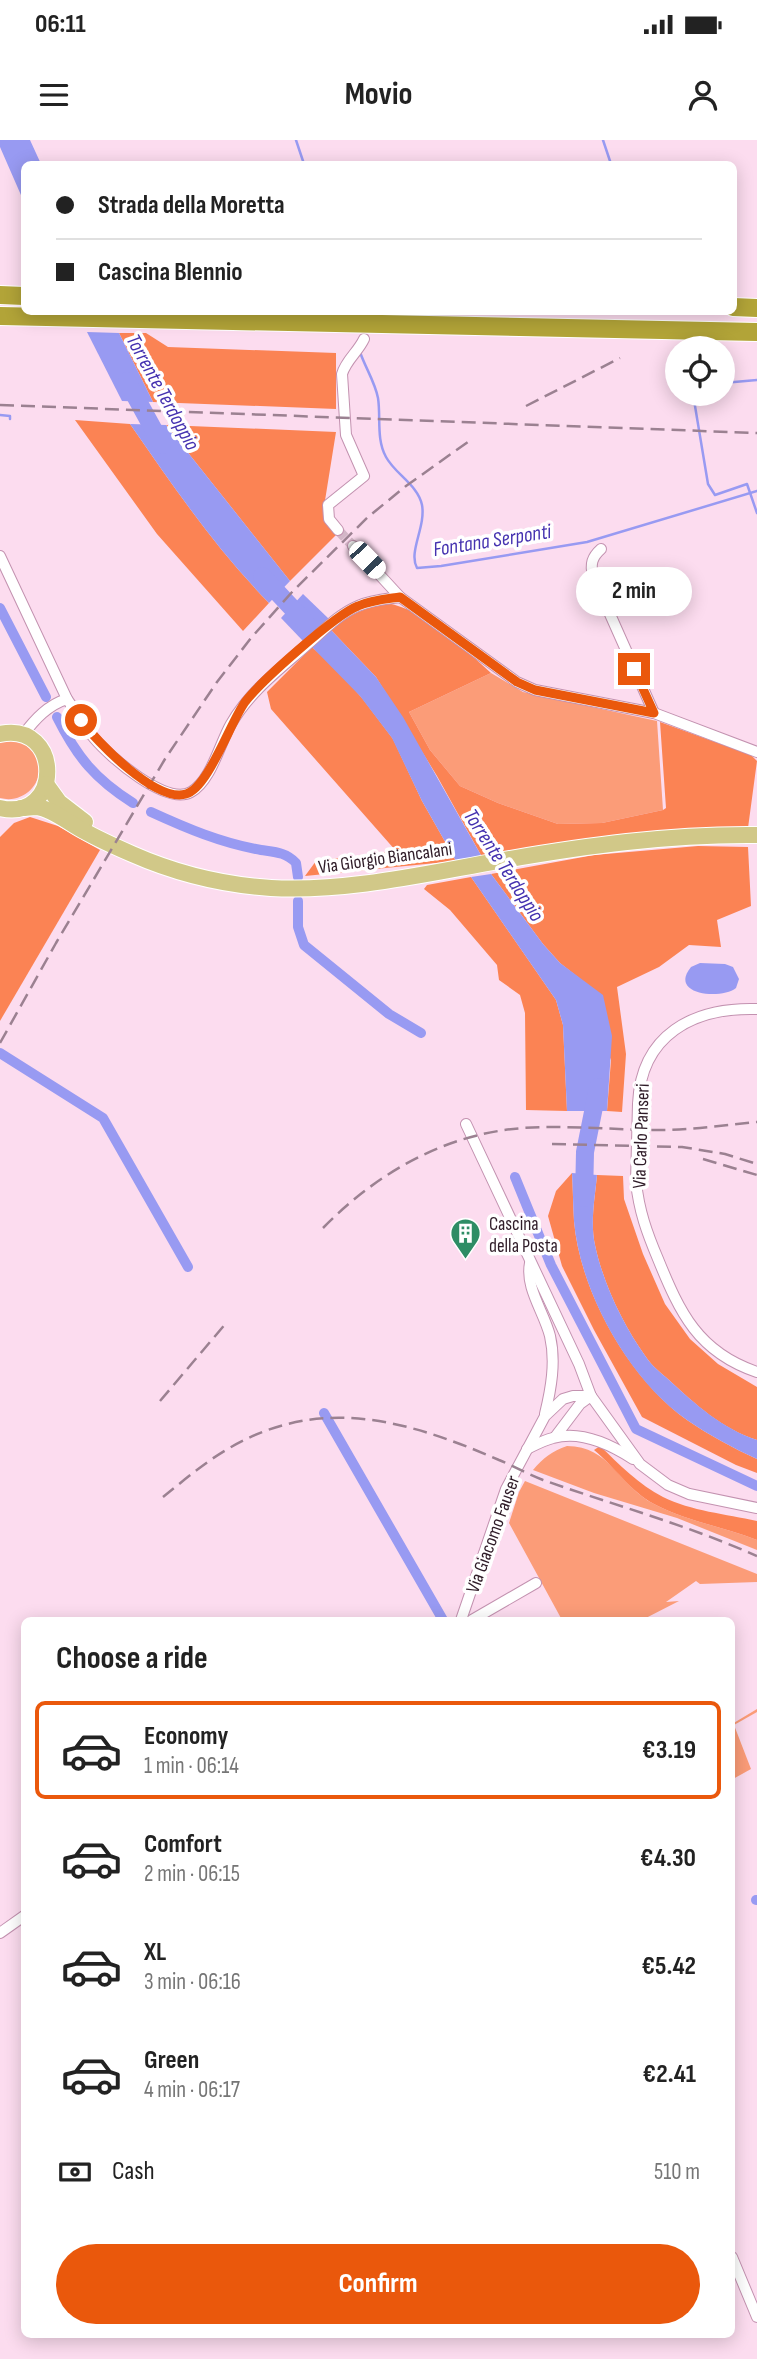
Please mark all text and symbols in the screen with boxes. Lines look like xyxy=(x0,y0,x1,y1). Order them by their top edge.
text: 06:11 xyxy=(35,9,86,40)
text: Movio xyxy=(345,75,412,114)
icon: menu xyxy=(35,76,73,114)
icon: person xyxy=(684,76,722,114)
text: Strada della Moretta xyxy=(98,190,285,221)
text: Cascina Blennio xyxy=(98,257,243,288)
water label: Torrente Terdoppio xyxy=(120,330,205,455)
map controls xyxy=(665,336,735,406)
button: locate xyxy=(665,336,735,406)
water label: Fontana Serponti xyxy=(431,519,554,562)
car xyxy=(345,538,390,582)
callout: 2 min xyxy=(576,568,692,616)
text: 2 min xyxy=(612,577,656,605)
route end xyxy=(618,653,650,685)
route start xyxy=(65,704,97,736)
water label: Torrente Terdoppio xyxy=(458,804,549,927)
street label: Via Giorgio Biancalani xyxy=(317,838,454,879)
street label: Via Carlo Panseri xyxy=(628,1083,655,1189)
place label: Cascina della Posta xyxy=(489,1213,558,1258)
building icon: Cascina della Posta xyxy=(449,1217,483,1261)
street label: Via Giacomo Fauser xyxy=(462,1472,525,1596)
text: Choose a ride xyxy=(56,1639,208,1678)
icon: car xyxy=(60,1719,123,1782)
text: Economy xyxy=(144,1721,228,1752)
text: €3.19 xyxy=(642,1735,696,1766)
text: 1 min · 06:14 xyxy=(144,1752,239,1780)
icon: car xyxy=(60,1827,123,1890)
text: Comfort xyxy=(144,1829,222,1860)
text: €4.30 xyxy=(640,1843,696,1874)
text: 2 min · 06:15 xyxy=(144,1860,240,1888)
icon: car xyxy=(60,1935,123,1998)
text: XL xyxy=(144,1937,166,1968)
text: €5.42 xyxy=(641,1951,696,1982)
text: 3 min · 06:16 xyxy=(144,1968,241,1996)
icon: car xyxy=(60,2043,123,2106)
text: Green xyxy=(144,2045,199,2076)
text: €2.41 xyxy=(643,2059,696,2090)
text: 4 min · 06:17 xyxy=(144,2076,240,2104)
icon: cash xyxy=(56,2153,94,2191)
text: Cash xyxy=(112,2156,155,2187)
text: 510 m xyxy=(654,2158,700,2186)
button: Confirm xyxy=(56,2244,700,2324)

